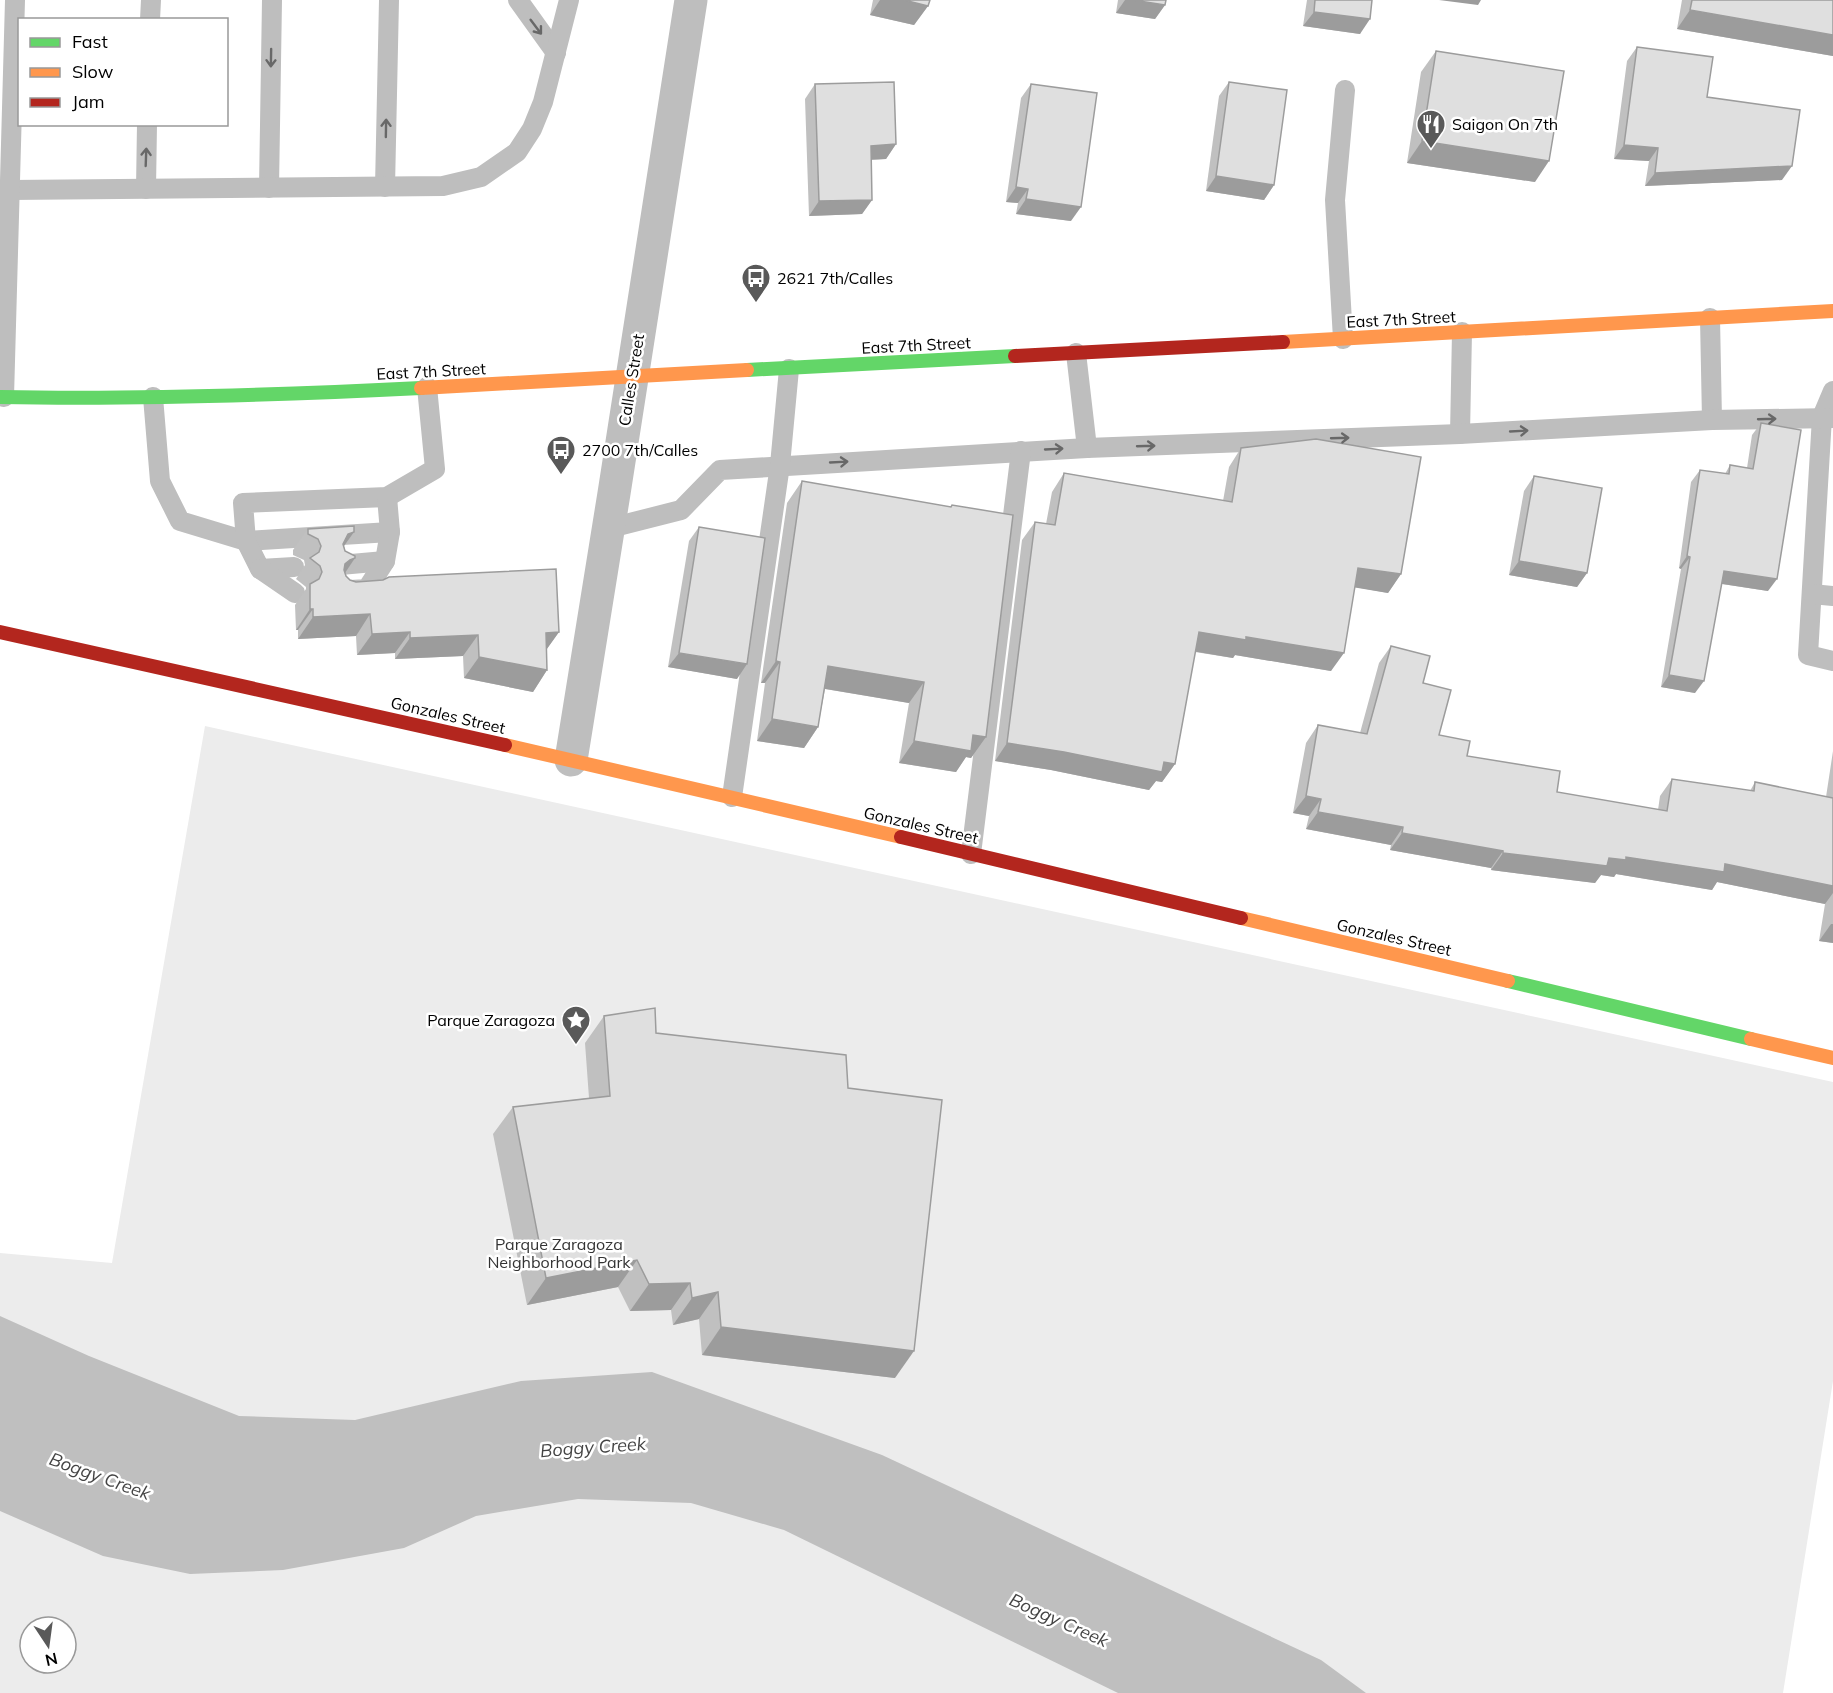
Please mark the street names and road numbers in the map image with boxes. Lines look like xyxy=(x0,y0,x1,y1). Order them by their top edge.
street label: East 7th Street xyxy=(1346,306,1457,332)
street label: Calles Street xyxy=(614,332,648,427)
street label: East 7th Street xyxy=(861,332,972,358)
street label: East 7th Street xyxy=(376,358,487,384)
street label: Gonzales Street xyxy=(389,692,508,738)
street label: Gonzales Street xyxy=(862,802,981,848)
street label: Gonzales Street xyxy=(1335,914,1454,960)

